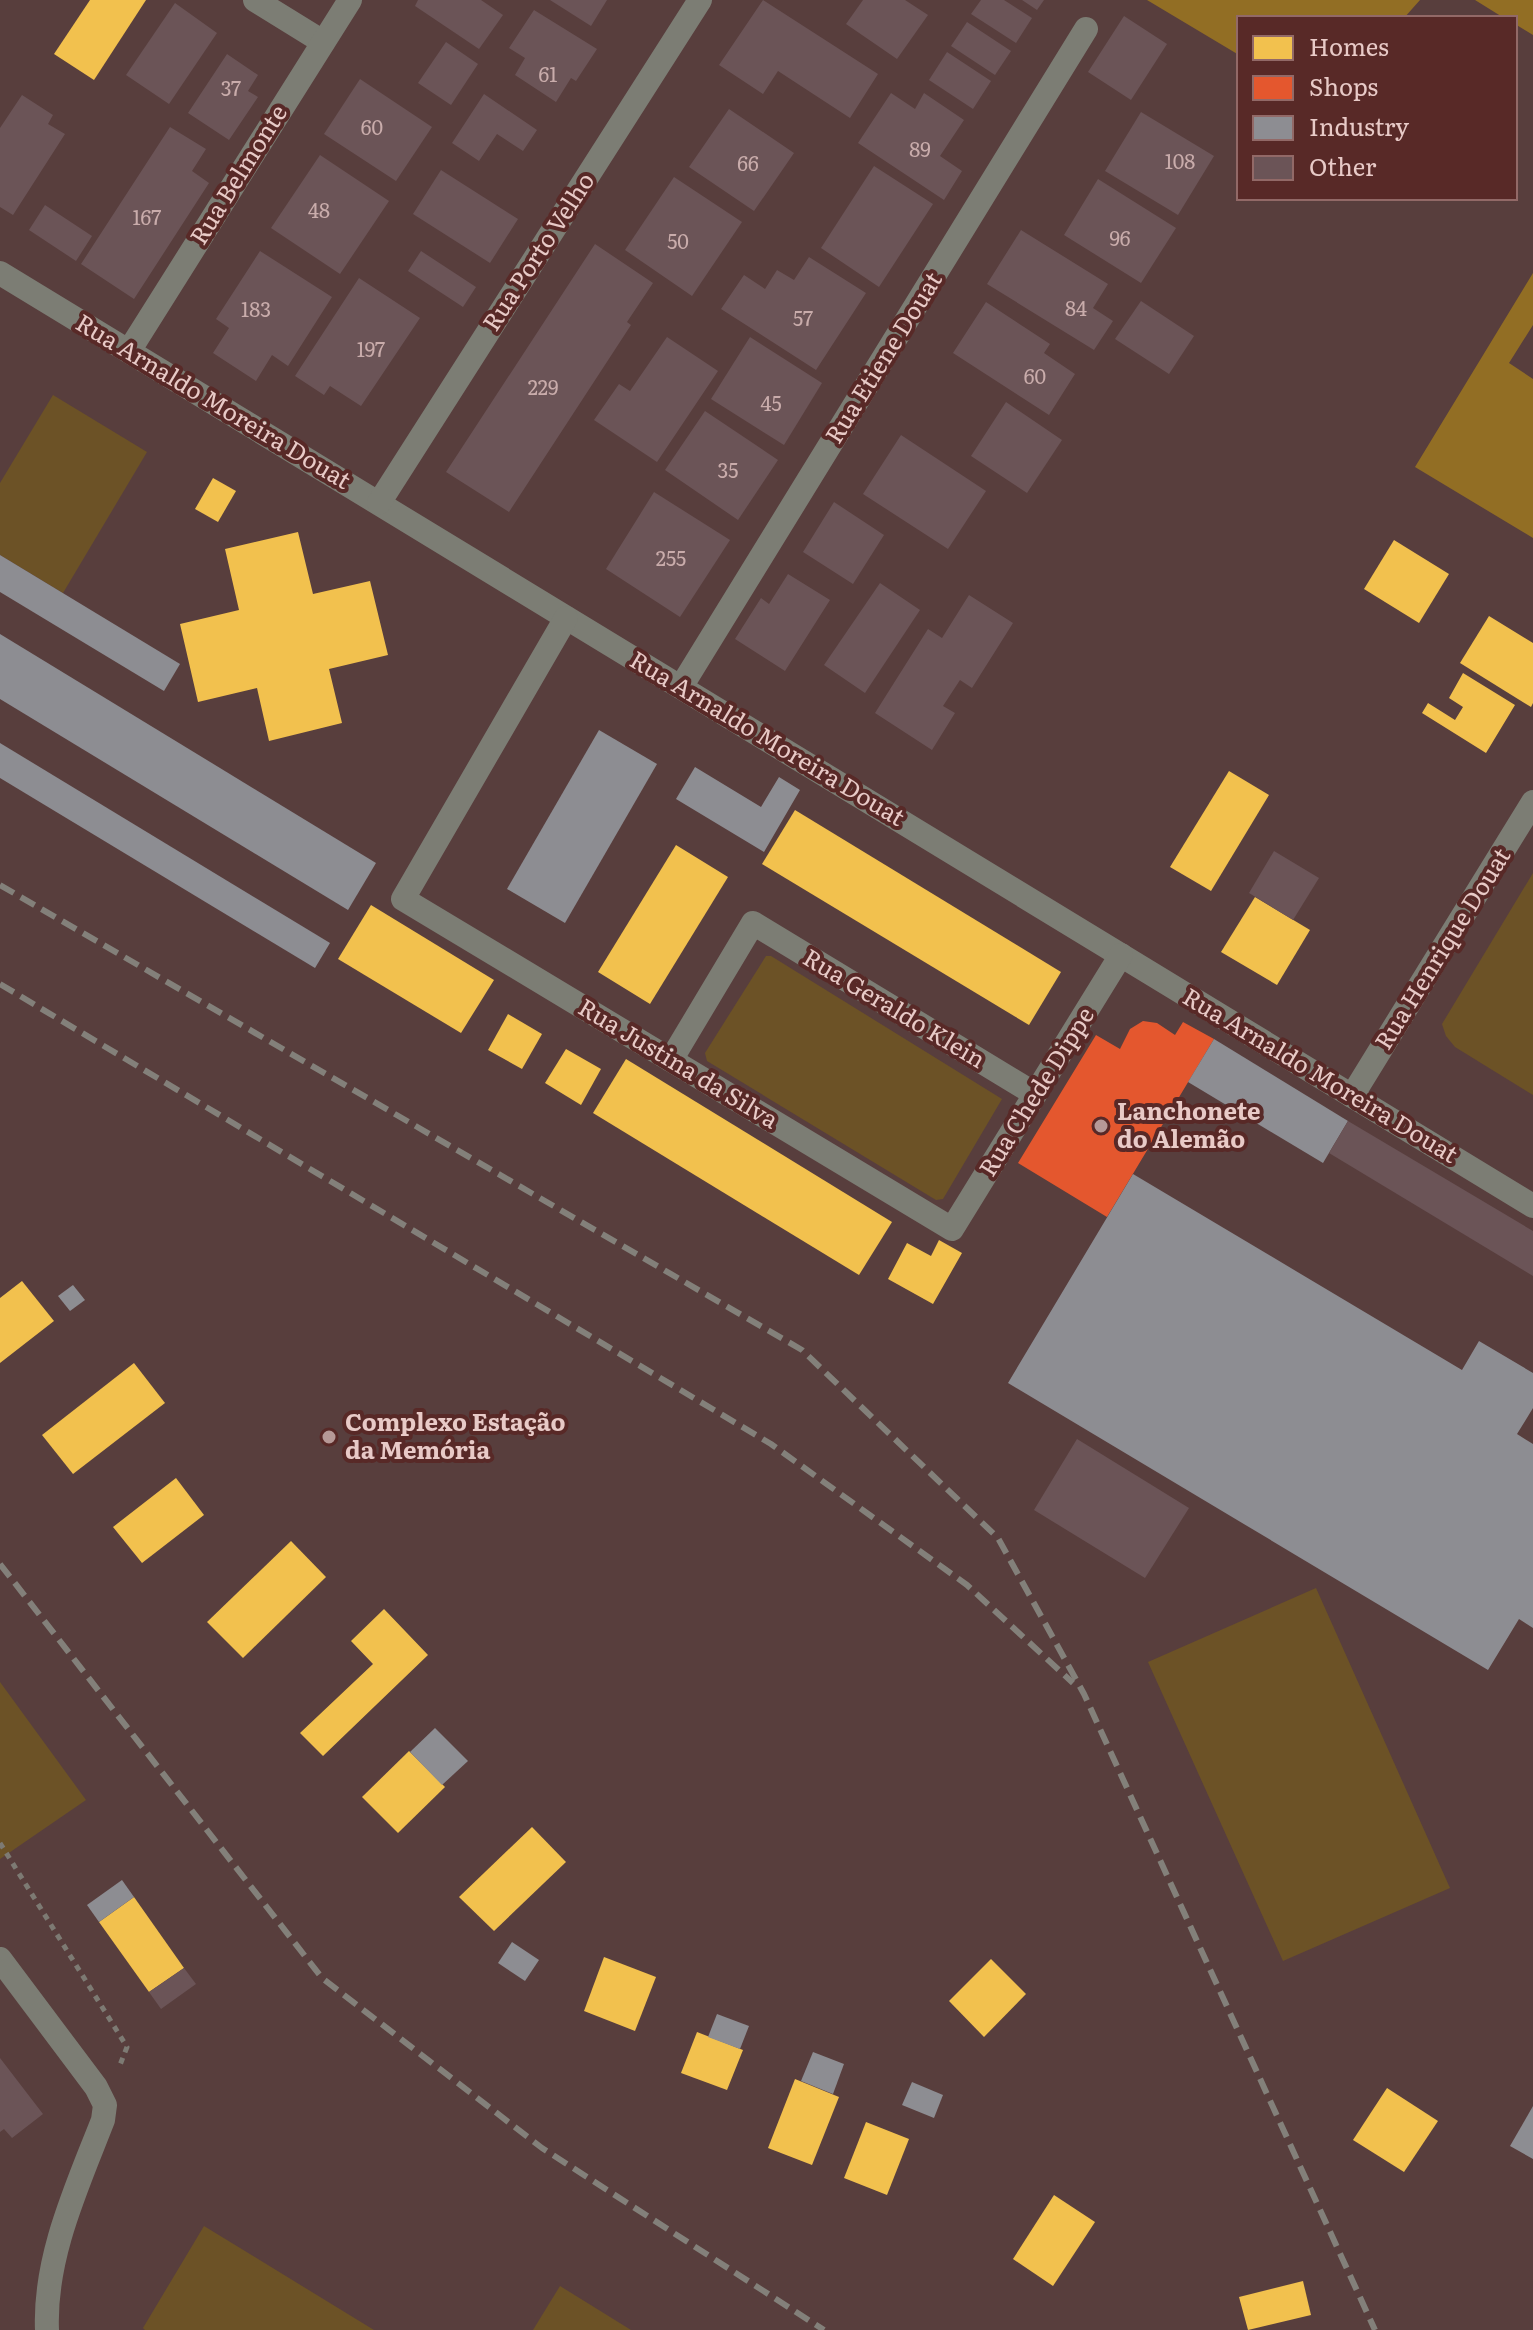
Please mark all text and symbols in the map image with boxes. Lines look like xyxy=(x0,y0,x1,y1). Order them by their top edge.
legend xyxy=(1237,16,1517,200)
text: Homes xyxy=(1309,28,1389,63)
house number: 61 xyxy=(539,58,557,88)
text: Shops xyxy=(1309,68,1378,103)
house number: 37 xyxy=(221,72,241,102)
street label: Rua Belmonte xyxy=(180,97,294,250)
text: Industry xyxy=(1309,108,1409,143)
house number: 60 xyxy=(361,111,383,141)
house number: 89 xyxy=(909,133,931,163)
house number: 108 xyxy=(1165,145,1195,175)
house number: 66 xyxy=(737,147,759,177)
text: Other xyxy=(1309,148,1377,183)
street label: Rua Porto Velho xyxy=(472,165,601,337)
house number: 48 xyxy=(308,194,330,224)
house number: 167 xyxy=(132,201,162,231)
house number: 96 xyxy=(1109,222,1131,252)
house number: 50 xyxy=(667,225,689,255)
street label: Rua Etiene Douat xyxy=(815,264,949,449)
house number: 84 xyxy=(1065,292,1087,322)
house number: 183 xyxy=(241,293,271,323)
house number: 57 xyxy=(793,302,813,332)
street label: Rua Arnaldo Moreira Douat xyxy=(70,304,359,496)
house number: 197 xyxy=(357,333,385,363)
house number: 60 xyxy=(1024,360,1046,390)
house number: 229 xyxy=(528,371,558,401)
house number: 45 xyxy=(760,387,782,417)
house number: 35 xyxy=(718,454,738,484)
house number: 255 xyxy=(656,542,686,572)
street label: Rua Arnaldo Moreira Douat xyxy=(624,641,913,833)
street label: Rua Henrique Douat xyxy=(1364,840,1517,1056)
street label: Rua Geraldo Klein xyxy=(797,939,993,1075)
street label: Rua Arnaldo Moreira Douat xyxy=(1177,978,1466,1170)
street label: Rua Justina da Silva xyxy=(573,988,786,1136)
street label: Rua Chede Dippe xyxy=(969,999,1101,1182)
place label: Lanchonete do Alemão xyxy=(1117,1092,1261,1155)
marker: Lanchonete do Alemão xyxy=(1092,1117,1110,1135)
place label: Complexo Estação da Memória xyxy=(345,1403,565,1466)
marker: Complexo Estação da Memória xyxy=(320,1428,338,1446)

